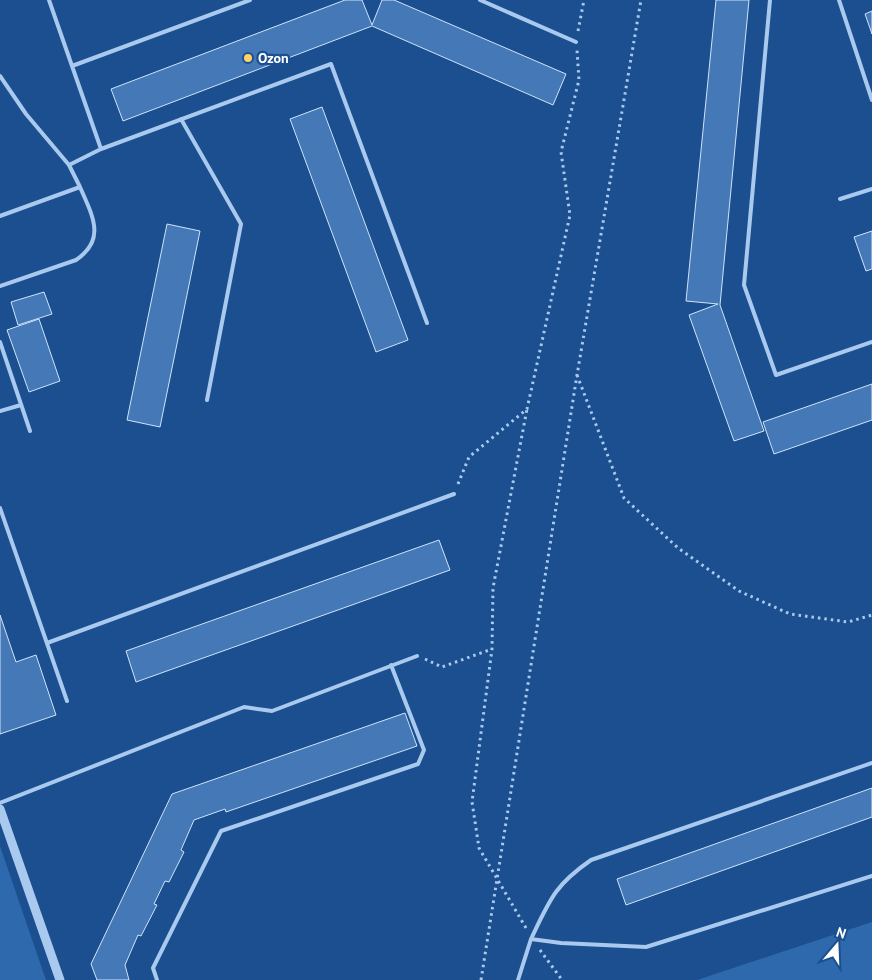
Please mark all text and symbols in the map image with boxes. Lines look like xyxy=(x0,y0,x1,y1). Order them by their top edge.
place label: Ozon xyxy=(258,49,289,67)
marker: Ozon xyxy=(242,52,254,64)
north arrow xyxy=(812,920,862,970)
text: N xyxy=(834,923,849,943)

